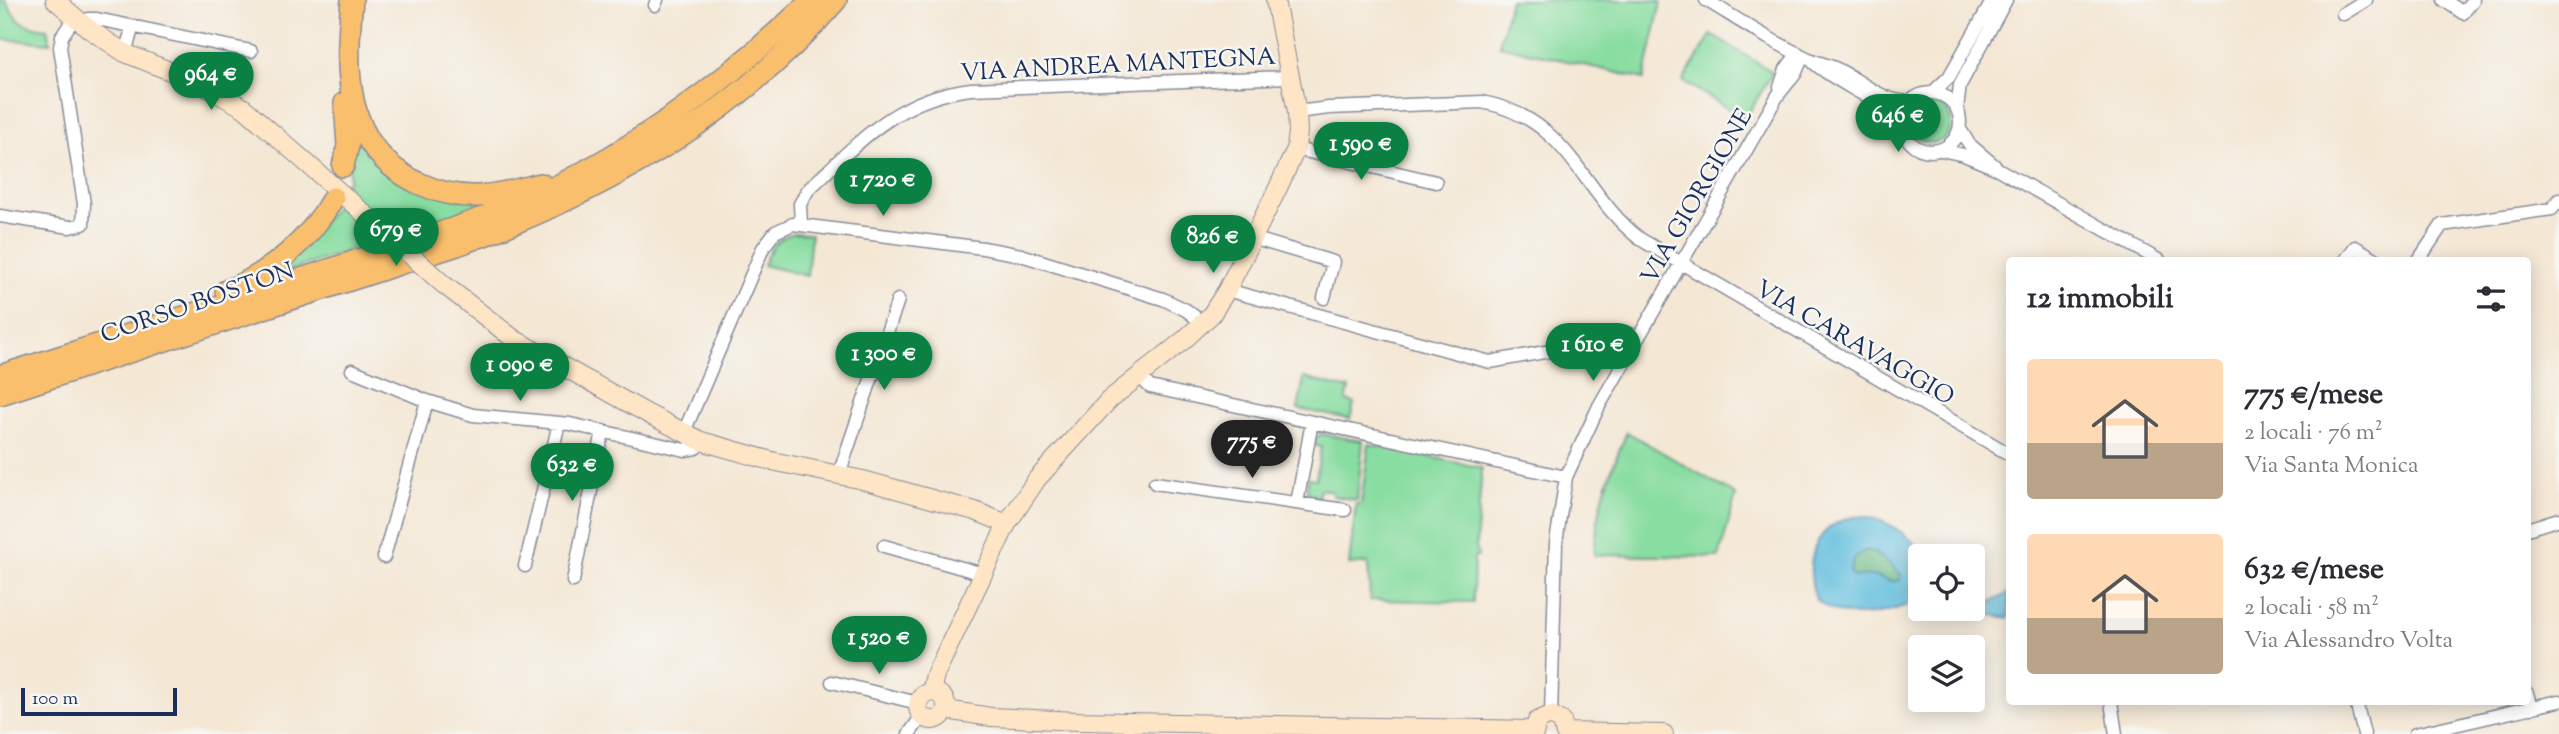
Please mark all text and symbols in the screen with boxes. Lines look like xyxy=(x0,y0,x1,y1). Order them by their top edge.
street label: VIA ANDREA MANTEGNA xyxy=(960,41,1277,91)
pin: 964 € xyxy=(162,52,260,112)
text: 964 € xyxy=(185,58,237,91)
pin: 646 € xyxy=(1849,94,1947,154)
text: 646 € xyxy=(1872,100,1924,133)
street label: VIA GIORGIONE xyxy=(1634,102,1762,291)
pin: 1 590 € xyxy=(1296,122,1426,182)
text: 1 590 € xyxy=(1330,128,1392,161)
pin: 1 720 € xyxy=(818,158,948,218)
text: 1 720 € xyxy=(850,164,916,197)
pin: 679 € xyxy=(347,208,445,268)
text: 679 € xyxy=(370,214,422,247)
pin: 826 € xyxy=(1164,216,1262,275)
text: 826 € xyxy=(1187,221,1239,254)
street label: CORSO BOSTON xyxy=(96,255,299,353)
street label: VIA CARAVAGGIO xyxy=(1748,273,1960,415)
text: 12 immobili xyxy=(2027,278,2173,321)
icon: filters xyxy=(2472,280,2510,318)
pin: 1 610 € xyxy=(1528,324,1658,383)
text: 1 610 € xyxy=(1562,329,1624,362)
pin: 1 300 € xyxy=(819,332,949,392)
text: 1 300 € xyxy=(851,338,917,371)
pin: 1 090 € xyxy=(455,344,585,403)
text: 1 090 € xyxy=(486,349,554,382)
text: 775 €/mese xyxy=(2244,374,2383,417)
icon: home xyxy=(2083,387,2167,471)
text: 2 locali · 76 m² xyxy=(2244,417,2383,450)
pin: 775 € xyxy=(1203,420,1301,480)
text: 775 € xyxy=(1227,426,1277,459)
pin: 632 € xyxy=(523,444,621,503)
text: 632 € xyxy=(547,449,597,482)
text: Via Santa Monica xyxy=(2244,450,2419,483)
map controls xyxy=(1908,544,1985,712)
button: locate xyxy=(1908,544,1985,621)
text: 632 €/mese xyxy=(2244,549,2384,592)
icon: home xyxy=(2083,562,2167,646)
text: 2 locali · 58 m² xyxy=(2244,592,2379,625)
pin: 1 520 € xyxy=(814,616,944,676)
text: 1 520 € xyxy=(848,622,910,655)
text: Via Alessandro Volta xyxy=(2244,625,2453,658)
button: layers xyxy=(1908,635,1985,712)
scale bar xyxy=(21,685,177,717)
text: 100 m xyxy=(32,686,78,713)

